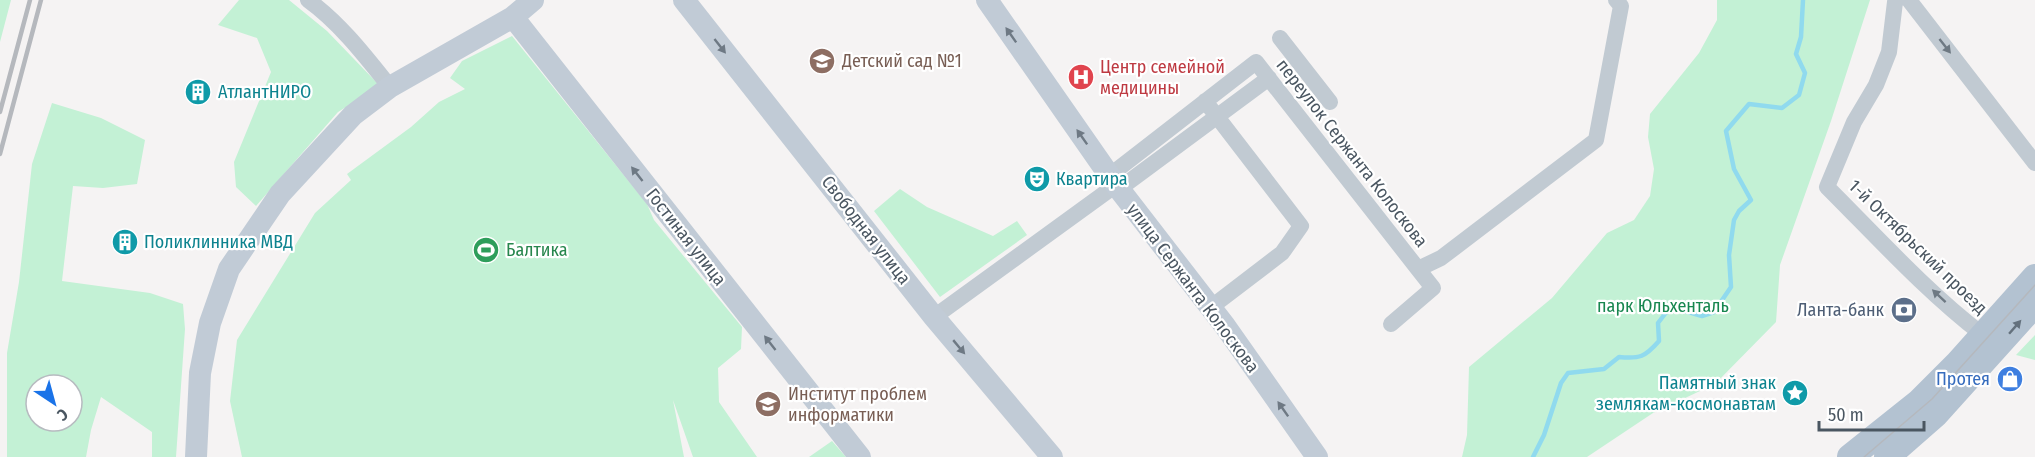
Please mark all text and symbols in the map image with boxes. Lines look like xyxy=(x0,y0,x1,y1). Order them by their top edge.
one-way arrow xyxy=(1005,27,1017,43)
one-way arrow xyxy=(714,38,727,54)
one-way arrow xyxy=(1939,38,1951,53)
school or university icon: Детский сад №1 xyxy=(807,46,837,76)
place label: Детский сад №1 xyxy=(841,50,962,72)
street label: переулок Сержанта Колоскова xyxy=(1272,54,1433,252)
place label: Центр семейной медицины xyxy=(1100,56,1225,99)
hospital icon: Центр семейной медицины xyxy=(1066,62,1096,92)
building icon: АтлантНИРО xyxy=(183,77,213,107)
place label: АтлантНИРО xyxy=(218,81,311,103)
one-way arrow xyxy=(1076,129,1088,145)
theatre icon: Квартира xyxy=(1022,164,1052,194)
one-way arrow xyxy=(630,166,643,182)
place label: Квартира xyxy=(1056,168,1128,190)
street label: Свободная улица xyxy=(817,171,915,289)
street label: 1-й Октябрьский проезд xyxy=(1844,175,1992,319)
street label: Гостиная улица xyxy=(641,184,731,290)
street label: улица Сержанта Колоскова xyxy=(1122,199,1264,377)
building icon: Поликлинника МВД xyxy=(110,227,140,257)
place label: Поликлинника МВД xyxy=(144,231,293,253)
sports icon: Балтика xyxy=(471,235,501,265)
place label: Балтика xyxy=(506,239,568,261)
one-way arrow xyxy=(1933,290,1947,304)
park label: парк Юльхенталь xyxy=(1597,295,1729,317)
bank icon: Ланта-банк xyxy=(1889,295,1919,325)
place label: Ланта-банк xyxy=(1797,299,1885,321)
one-way arrow xyxy=(2008,320,2021,335)
one-way arrow xyxy=(765,336,777,351)
one-way arrow xyxy=(952,339,965,354)
shop icon: Протея xyxy=(1995,364,2025,394)
place label: Протея xyxy=(1936,368,1990,390)
place label: Памятный знак землякам-космонавтам xyxy=(1596,372,1777,415)
north arrow xyxy=(24,373,84,433)
place icon: Памятный знак землякам-космонавтам xyxy=(1780,378,1810,408)
place label: Институт проблем информатики xyxy=(788,383,927,426)
school or university icon: Институт проблем информатики xyxy=(753,389,783,419)
scale bar xyxy=(1819,394,1924,432)
one-way arrow xyxy=(1277,402,1289,418)
text: 50 m xyxy=(1828,404,1864,426)
text: С xyxy=(53,405,72,425)

